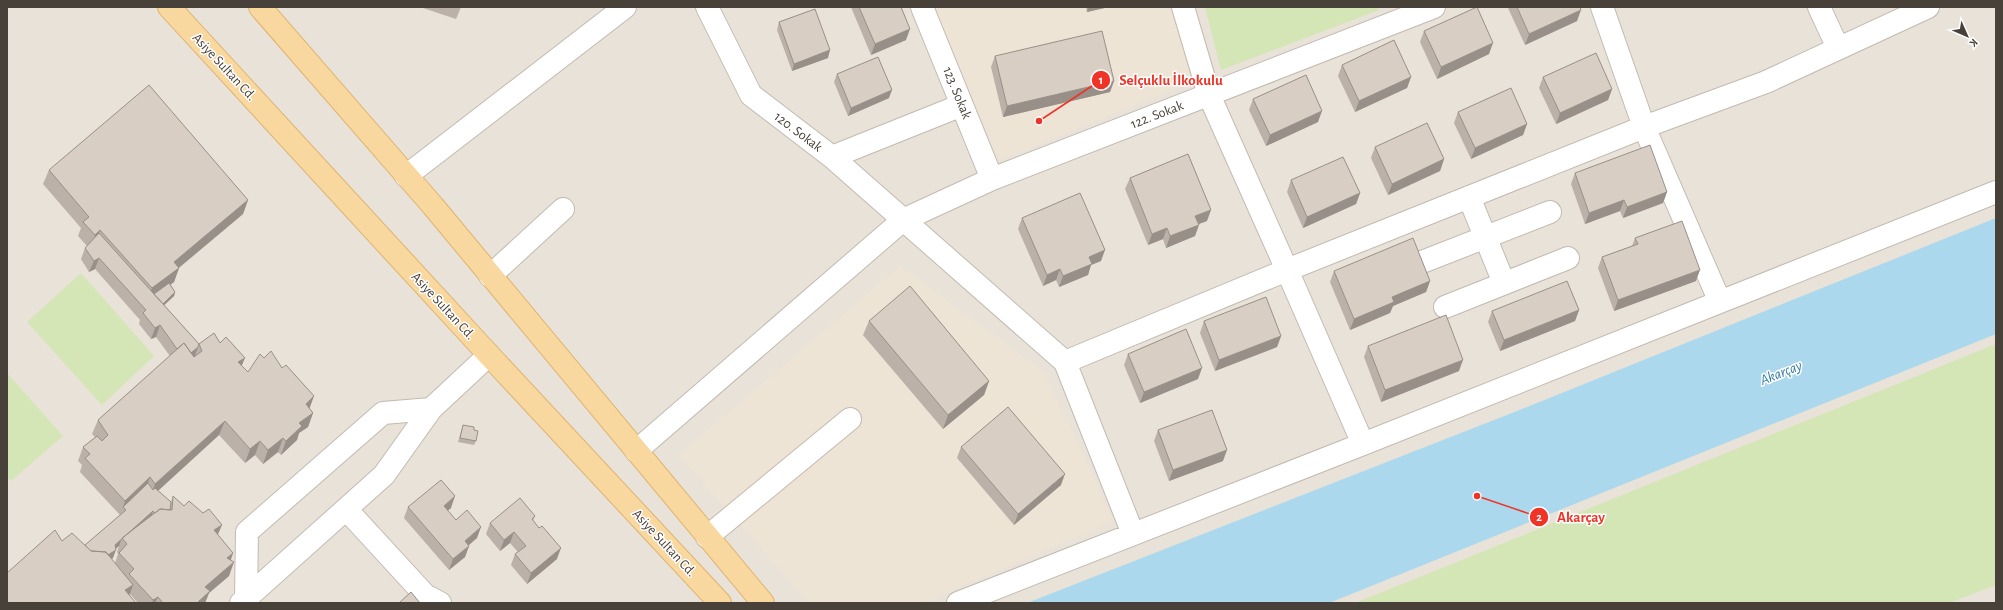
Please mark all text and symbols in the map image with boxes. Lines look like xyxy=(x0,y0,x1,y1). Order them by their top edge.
north arrow xyxy=(1947,16,1987,56)
street label: Asiye Sultan Cd. xyxy=(189,31,259,103)
text: K xyxy=(1967,37,1980,49)
street label: 123. Sokak xyxy=(940,65,974,122)
callout: Selçuklu İlkokulu xyxy=(1091,66,1231,93)
text: Selçuklu İlkokulu xyxy=(1119,72,1223,88)
text: 1 xyxy=(1099,74,1103,86)
street label: 122. Sokak xyxy=(1129,98,1186,131)
street label: 120. Sokak xyxy=(771,109,825,155)
street label: Asiye Sultan Cd. xyxy=(408,270,478,342)
water label: Akarçay xyxy=(1757,358,1805,389)
callout: Akarçay xyxy=(1529,503,1613,530)
street label: Asiye Sultan Cd. xyxy=(629,507,699,579)
text: Akarçay xyxy=(1557,510,1605,525)
text: 2 xyxy=(1536,511,1542,523)

